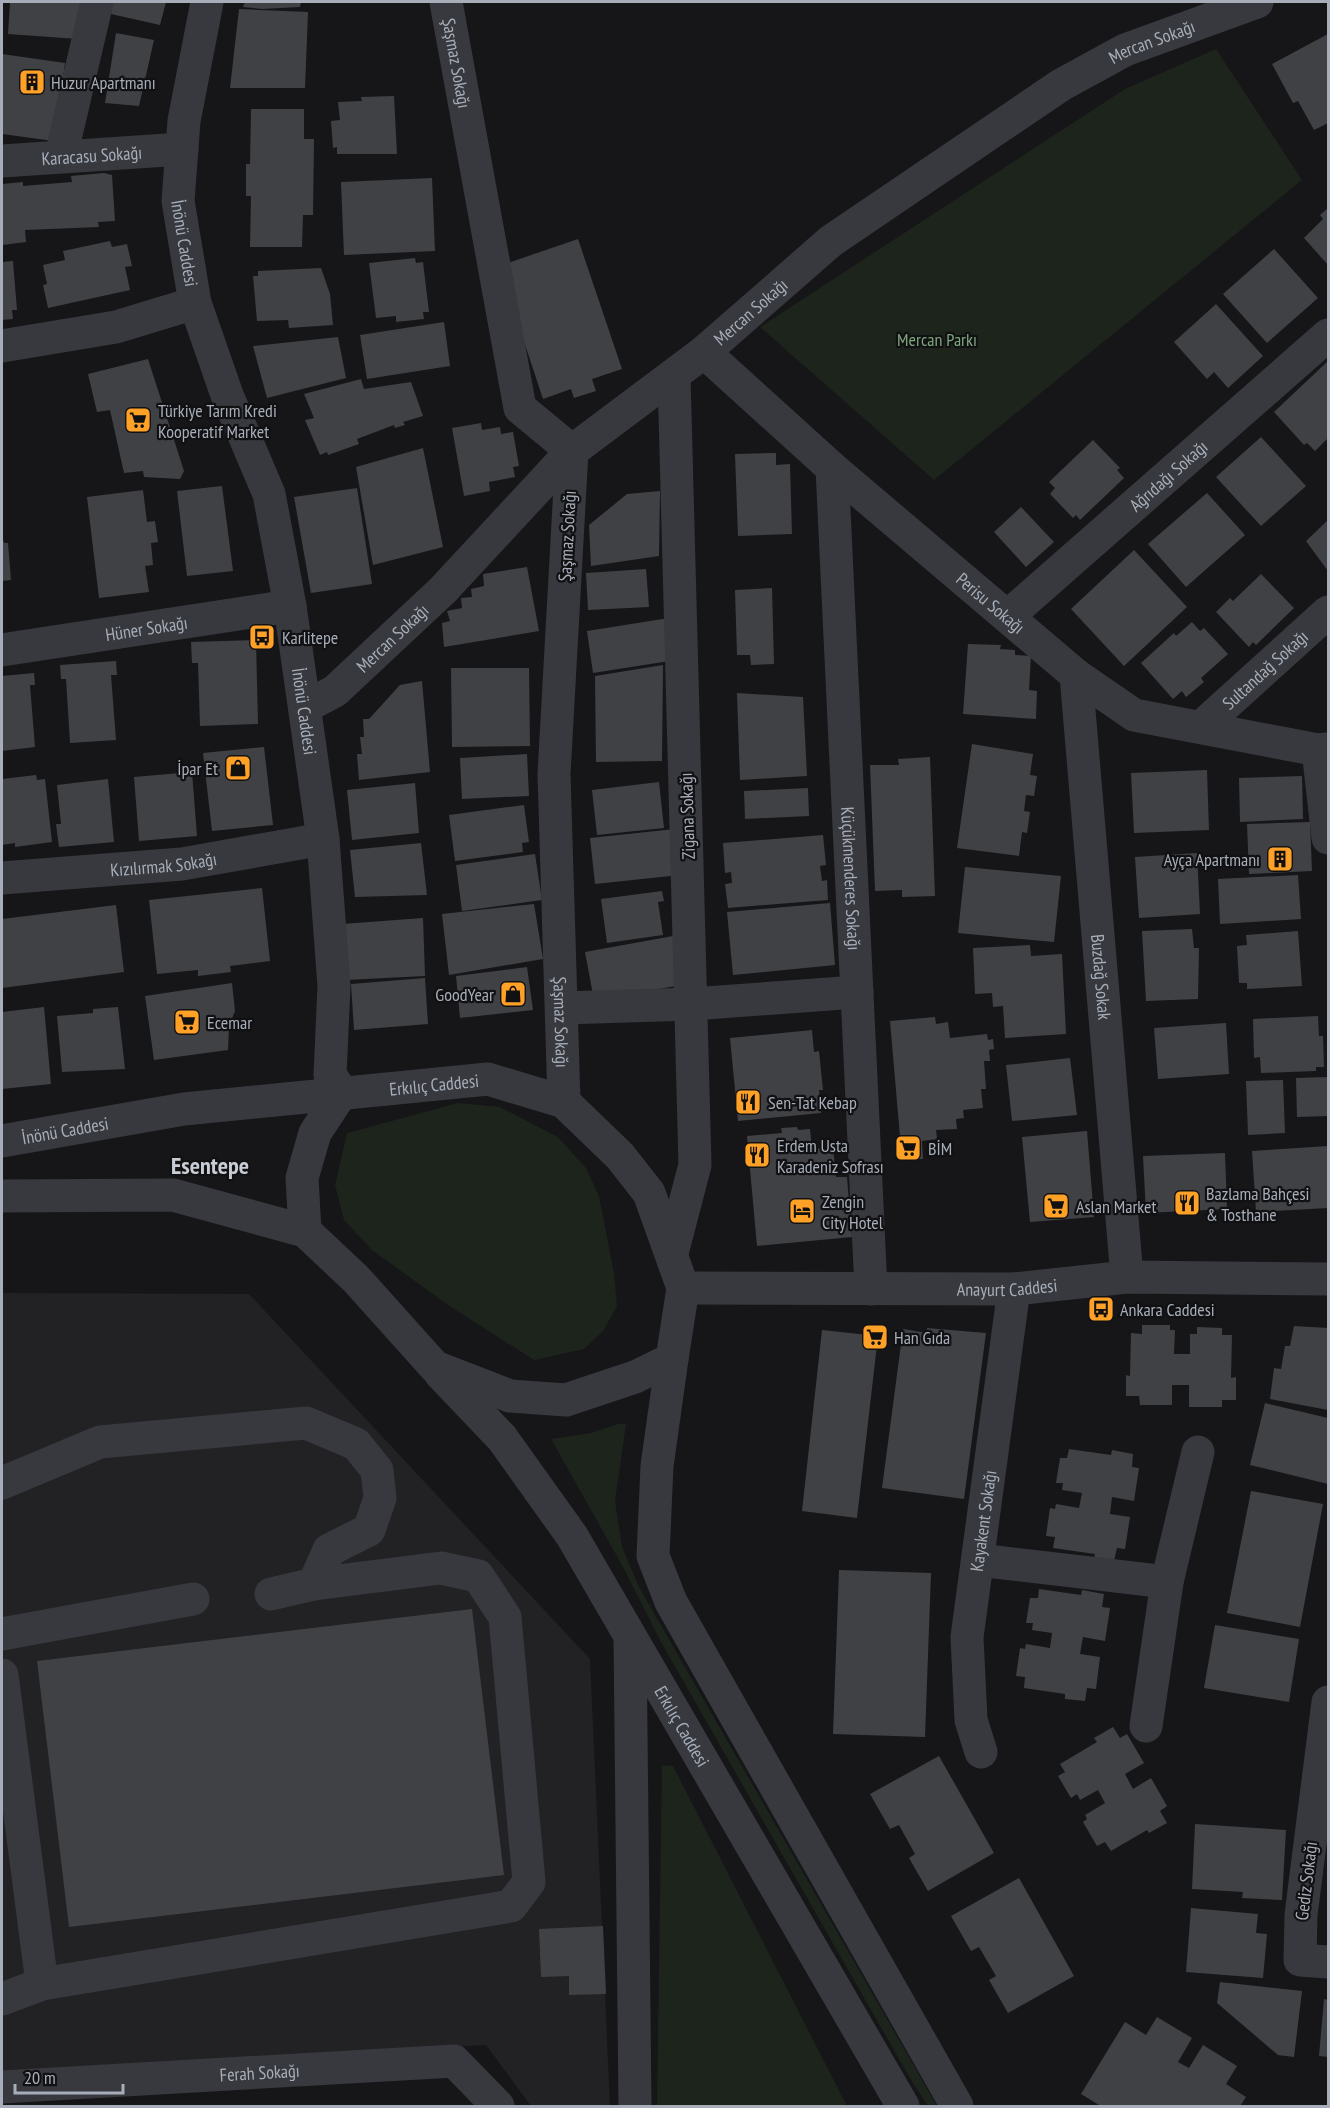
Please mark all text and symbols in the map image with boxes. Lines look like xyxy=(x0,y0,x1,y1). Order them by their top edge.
street label: Mercan Sokağı xyxy=(1104,14,1198,68)
street label: Şaşmaz Sokağı xyxy=(438,16,477,110)
building icon: Huzur Apartmanı xyxy=(17,67,47,97)
place label: Huzur Apartmanı xyxy=(51,71,156,94)
street label: Karacasu Sokağı xyxy=(41,140,143,170)
street label: İnönü Caddesi xyxy=(166,198,204,288)
street label: Mercan Sokağı xyxy=(709,273,792,350)
park label: Mercan Parkı xyxy=(897,328,977,351)
place label: Türkiye Tarım Kredi Kooperatif Market xyxy=(158,399,277,443)
supermarket icon: Türkiye Tarım Kredi Kooperatif Market xyxy=(123,405,153,435)
street label: Ağrıdağı Sokağı xyxy=(1124,435,1212,516)
street label: Şaşmaz Sokağı xyxy=(553,490,581,582)
street label: Perisu Sokağı xyxy=(952,567,1030,638)
street label: Mercan Sokağı xyxy=(351,598,433,677)
street label: Hüner Sokağı xyxy=(104,610,189,646)
bus stop icon: Karlitepe xyxy=(247,622,277,652)
street label: Sultandağ Sokağı xyxy=(1217,625,1312,714)
place label: Karlitepe xyxy=(282,626,338,649)
street label: İnönü Caddesi xyxy=(287,666,322,756)
shop icon: İpar Et xyxy=(223,753,253,783)
place label: İpar Et xyxy=(177,757,218,780)
street label: Zigana Sokağı xyxy=(674,772,700,860)
street label: Küçükmenderes Sokağı xyxy=(837,806,866,951)
building icon: Ayça Apartmanı xyxy=(1265,844,1295,874)
street label: Kızılırmak Sokağı xyxy=(109,847,218,881)
place label: Ayça Apartmanı xyxy=(1164,848,1260,871)
street label: Buzdağ Sokak xyxy=(1086,933,1117,1021)
street label: Şaşmaz Sokağı xyxy=(549,976,574,1068)
shop icon: GoodYear xyxy=(498,979,528,1009)
place label: GoodYear xyxy=(435,983,494,1006)
supermarket icon: Ecemar xyxy=(172,1007,202,1037)
place label: Ecemar xyxy=(207,1011,252,1034)
street label: Erkılıç Caddesi xyxy=(388,1068,480,1100)
restaurant icon: Sen-Tat Kebap xyxy=(733,1087,763,1117)
place label: Sen-Tat Kebap xyxy=(768,1091,857,1114)
street label: İnönü Caddesi xyxy=(20,1111,110,1149)
supermarket icon: BİM xyxy=(893,1133,923,1163)
place label: Erdem Usta Karadeniz Sofrası xyxy=(777,1134,884,1178)
place label: BİM xyxy=(928,1137,952,1160)
restaurant icon: Erdem Usta Karadeniz Sofrası xyxy=(742,1140,772,1170)
district label: Esentepe xyxy=(171,1150,249,1181)
place label: Bazlama Bahçesi & Tosthane xyxy=(1206,1182,1309,1226)
restaurant icon: Bazlama Bahçesi & Tosthane xyxy=(1172,1188,1202,1218)
place label: Zengin City Hotel xyxy=(822,1190,884,1234)
supermarket icon: Aslan Market xyxy=(1041,1191,1071,1221)
place label: Aslan Market xyxy=(1076,1195,1157,1218)
hotel icon: Zengin City Hotel xyxy=(787,1196,817,1226)
street label: Anayurt Caddesi xyxy=(957,1273,1058,1301)
bus stop icon: Ankara Caddesi xyxy=(1086,1294,1116,1324)
place label: Ankara Caddesi xyxy=(1120,1298,1215,1321)
supermarket icon: Han Gıda xyxy=(860,1322,890,1352)
place label: Han Gıda xyxy=(894,1326,950,1349)
street label: Kayakent Sokağı xyxy=(964,1469,1001,1573)
street label: Erkılıç Caddesi xyxy=(650,1681,715,1771)
street label: Gediz Sokağı xyxy=(1290,1840,1322,1922)
scale bar xyxy=(15,2057,123,2095)
street label: Ferah Sokağı xyxy=(219,2058,300,2086)
text: 20 m xyxy=(24,2066,56,2089)

